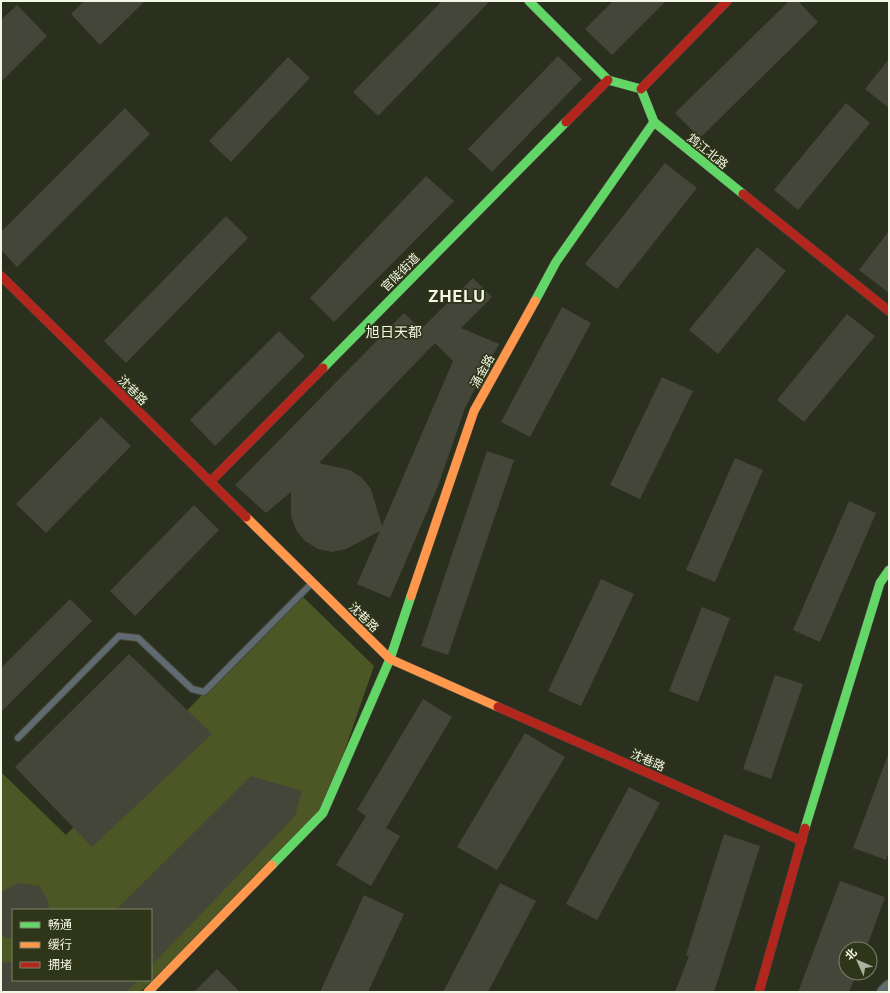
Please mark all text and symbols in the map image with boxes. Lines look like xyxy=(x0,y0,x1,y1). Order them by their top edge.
street label: 鸩江北路 xyxy=(685,130,731,172)
street label: 官陡街道 xyxy=(378,250,422,294)
district label: ZHELU xyxy=(428,286,486,306)
district label: 旭日天都 xyxy=(366,323,422,340)
street label: 涌金路 xyxy=(467,352,497,390)
street label: 沈巷路 xyxy=(115,372,151,408)
street label: 沈巷路 xyxy=(346,599,382,635)
street label: 沈巷路 xyxy=(628,746,668,774)
legend xyxy=(12,909,152,981)
text: 畅通 xyxy=(48,917,72,932)
text: 缓行 xyxy=(48,937,72,952)
north arrow xyxy=(838,941,878,981)
text: 北 xyxy=(842,945,860,963)
text: 拥堵 xyxy=(48,957,72,972)

